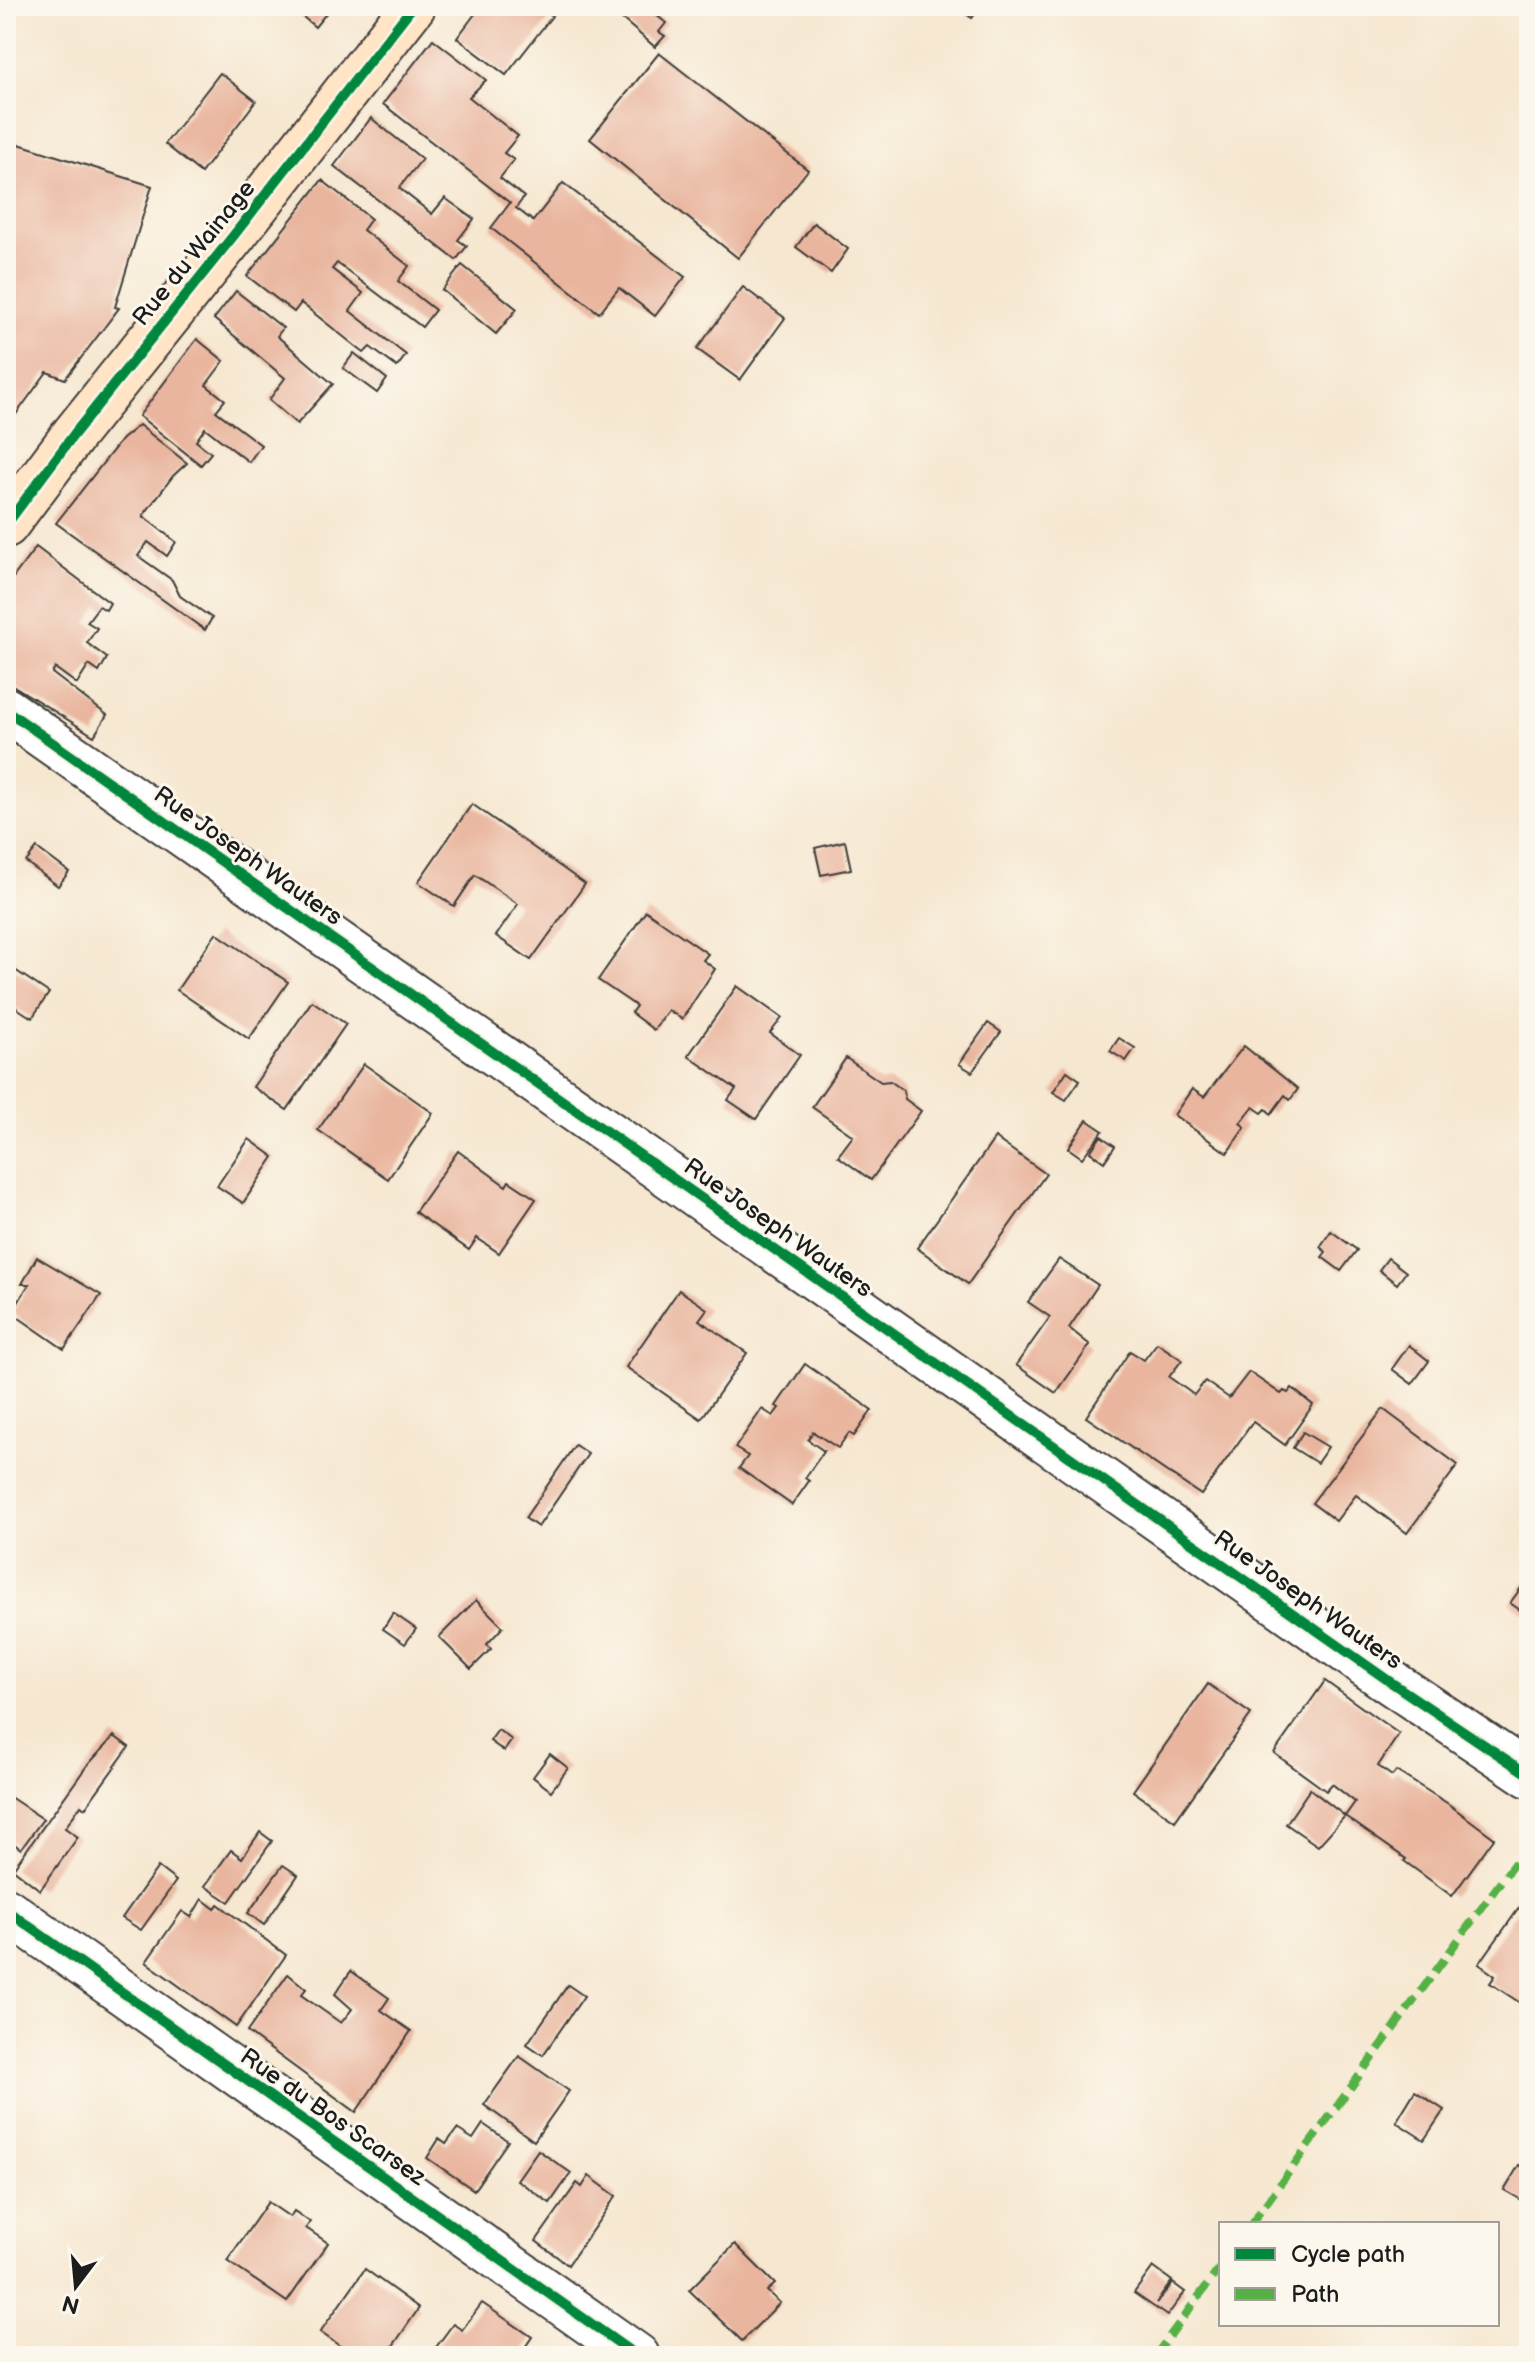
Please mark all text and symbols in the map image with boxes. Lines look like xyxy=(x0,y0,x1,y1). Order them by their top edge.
street label: Rue du Wainage xyxy=(126,174,262,332)
street label: Rue Joseph Wauters xyxy=(148,780,348,932)
street label: Rue Joseph Wauters xyxy=(678,1152,878,1304)
street label: Rue Joseph Wauters xyxy=(1208,1524,1408,1676)
street label: Rue du Bos Scarsez xyxy=(235,2042,432,2192)
legend xyxy=(1219,2222,1499,2326)
text: Cycle path xyxy=(1291,2240,1405,2269)
north arrow xyxy=(36,2246,116,2326)
text: Path xyxy=(1291,2280,1339,2309)
text: N xyxy=(59,2289,83,2319)

